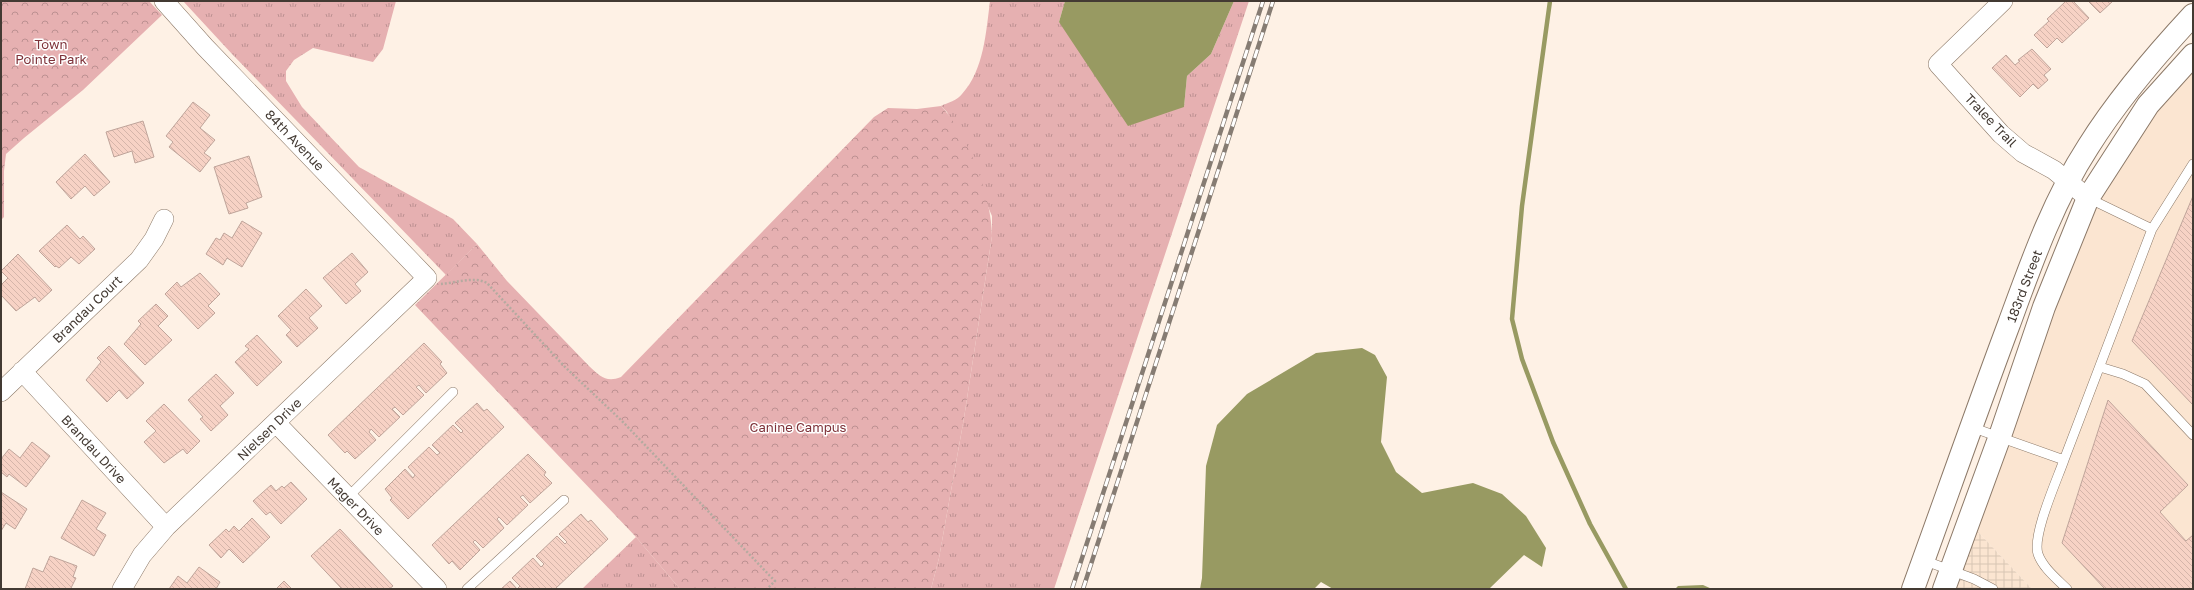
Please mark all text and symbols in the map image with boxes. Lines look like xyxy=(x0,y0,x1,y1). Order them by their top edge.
park label: Town Pointe Park xyxy=(15,36,87,67)
street label: Tralee Trail xyxy=(1962,90,2020,150)
street label: 84th Avenue xyxy=(262,106,328,174)
street label: 183rd Street xyxy=(2003,247,2045,325)
street label: Brandau Court xyxy=(49,272,125,346)
street label: Nielsen Drive xyxy=(234,394,304,464)
street label: Brandau Drive xyxy=(58,411,130,487)
park label: Canine Campus xyxy=(750,419,847,435)
street label: Mager Drive xyxy=(324,474,388,538)

